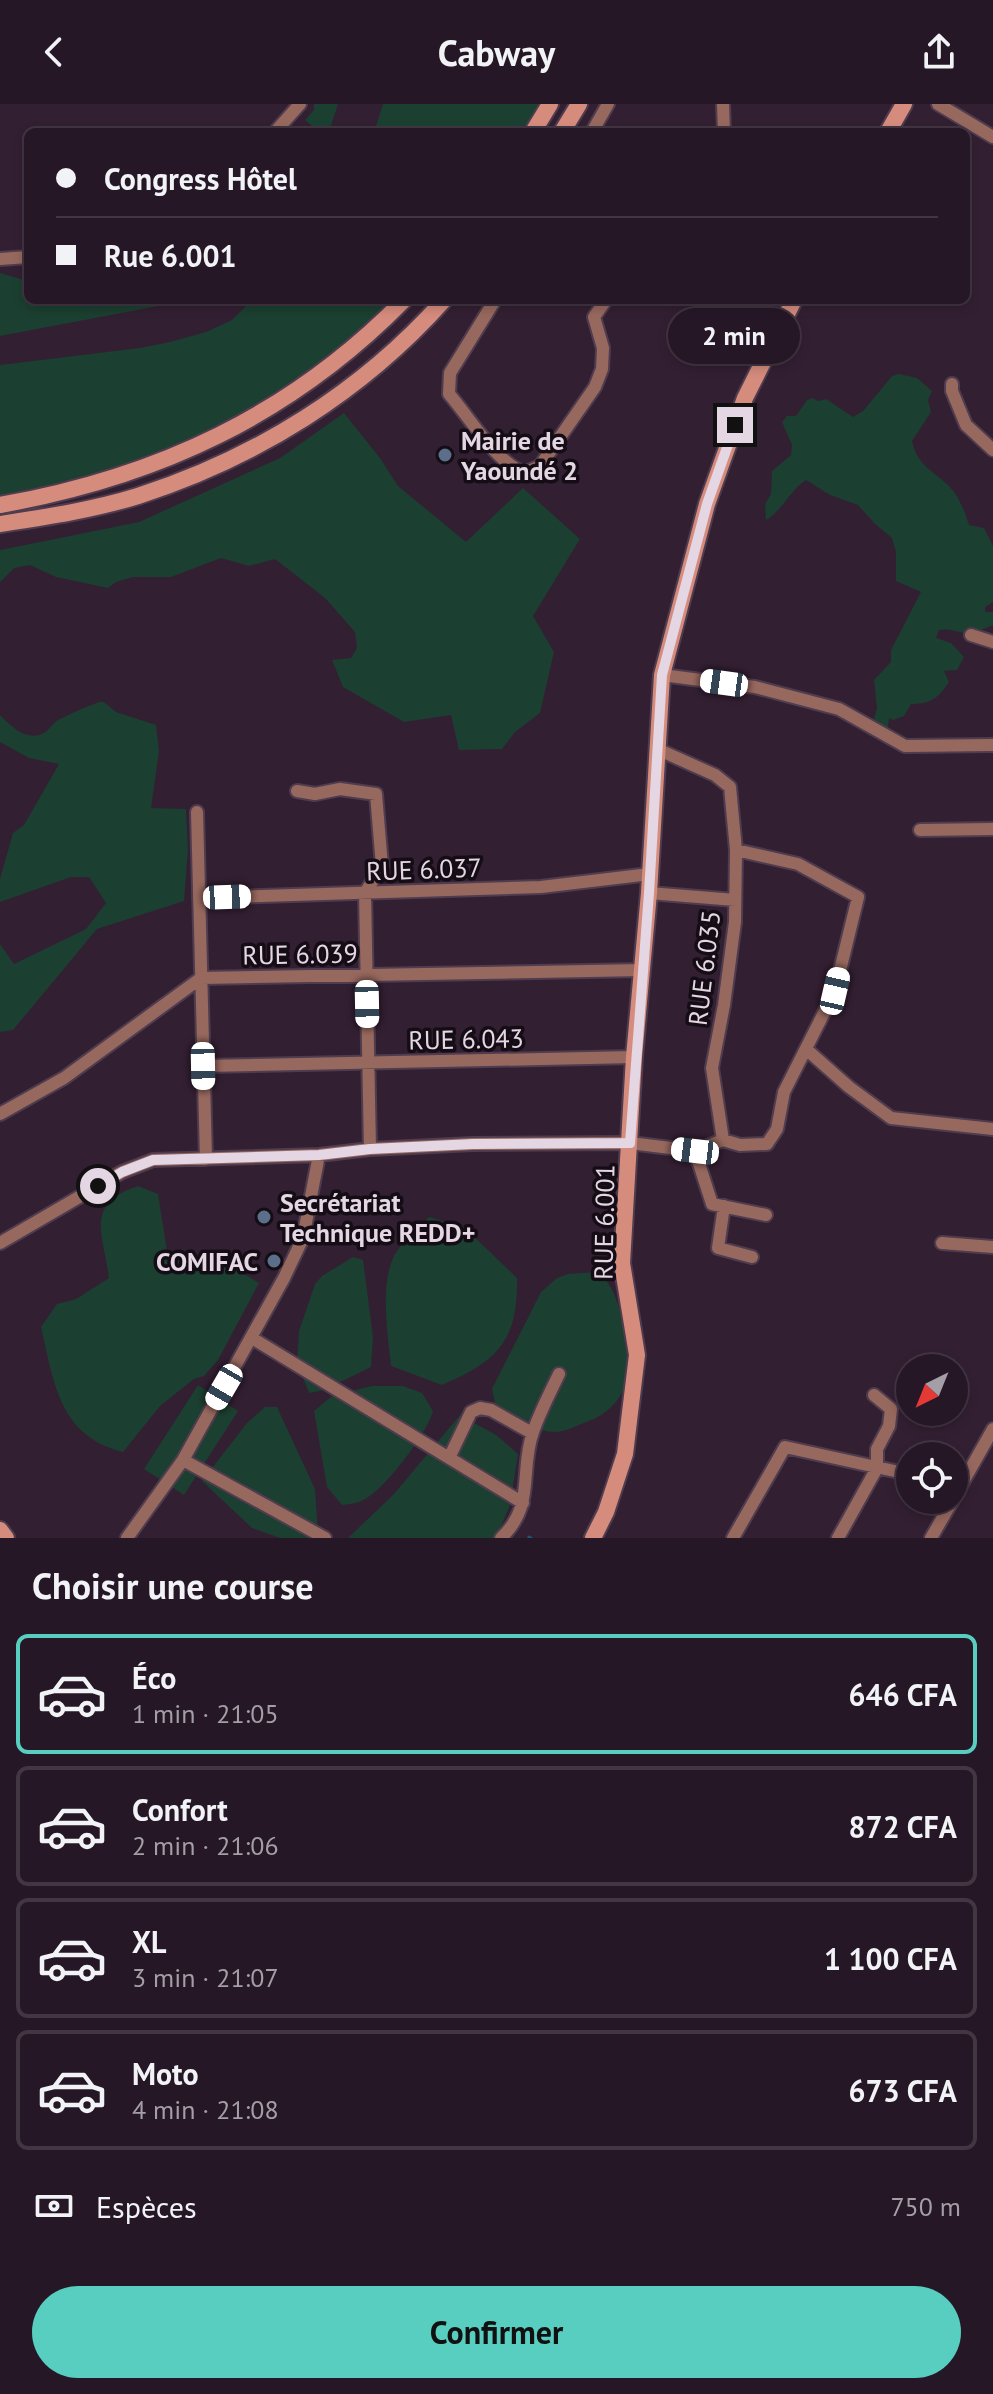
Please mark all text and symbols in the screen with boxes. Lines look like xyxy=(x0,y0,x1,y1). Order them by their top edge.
text: Cabway xyxy=(438,29,555,76)
icon: back xyxy=(32,30,76,74)
icon: share xyxy=(917,30,961,74)
text: Congress Hôtel xyxy=(104,159,297,198)
text: Rue 6.001 xyxy=(104,236,236,275)
callout: 2 min xyxy=(669,309,801,365)
text: 2 min xyxy=(702,319,766,352)
route end xyxy=(717,407,753,443)
place label: Mairie de Yaoundé 2 xyxy=(460,424,578,487)
marker: Mairie de Yaoundé 2 xyxy=(436,446,454,464)
car xyxy=(699,668,749,698)
street label: RUE 6.037 xyxy=(366,850,482,888)
car xyxy=(203,884,251,910)
street label: RUE 6.035 xyxy=(681,909,727,1027)
street label: RUE 6.039 xyxy=(242,936,358,972)
car xyxy=(818,965,852,1017)
car xyxy=(355,980,379,1028)
street label: RUE 6.043 xyxy=(408,1021,524,1057)
car xyxy=(191,1042,215,1090)
car xyxy=(670,1136,720,1166)
street label: RUE 6.001 xyxy=(586,1164,622,1280)
route start xyxy=(80,1168,116,1204)
place label: Secrétariat Technique REDD+ xyxy=(280,1186,475,1249)
marker: Secrétariat Technique REDD+ xyxy=(255,1208,273,1226)
place label: COMIFAC xyxy=(156,1245,258,1278)
marker: COMIFAC xyxy=(265,1252,283,1270)
north arrow xyxy=(896,1354,968,1426)
map controls xyxy=(896,1354,968,1514)
car xyxy=(202,1360,246,1414)
button: locate xyxy=(896,1442,968,1514)
text: Choisir une course xyxy=(32,1562,314,1609)
icon: car xyxy=(36,1658,108,1730)
text: Éco xyxy=(132,1658,176,1697)
text: 646 CFA xyxy=(849,1675,957,1714)
text: 1 min · 21:05 xyxy=(132,1697,279,1730)
icon: car xyxy=(36,1790,108,1862)
text: Confort xyxy=(132,1790,228,1829)
text: 872 CFA xyxy=(849,1807,957,1846)
text: 2 min · 21:06 xyxy=(132,1829,279,1862)
icon: car xyxy=(36,1922,108,1994)
text: XL xyxy=(132,1922,166,1961)
text: 1 100 CFA xyxy=(824,1939,957,1978)
text: 3 min · 21:07 xyxy=(132,1961,279,1994)
icon: car xyxy=(36,2054,108,2126)
text: Moto xyxy=(132,2054,199,2093)
text: 673 CFA xyxy=(849,2071,957,2110)
text: 4 min · 21:08 xyxy=(132,2093,279,2126)
icon: cash xyxy=(32,2184,76,2228)
text: Espèces xyxy=(96,2187,197,2226)
text: 750 m xyxy=(890,2190,961,2223)
button: Confirmer xyxy=(32,2286,961,2378)

